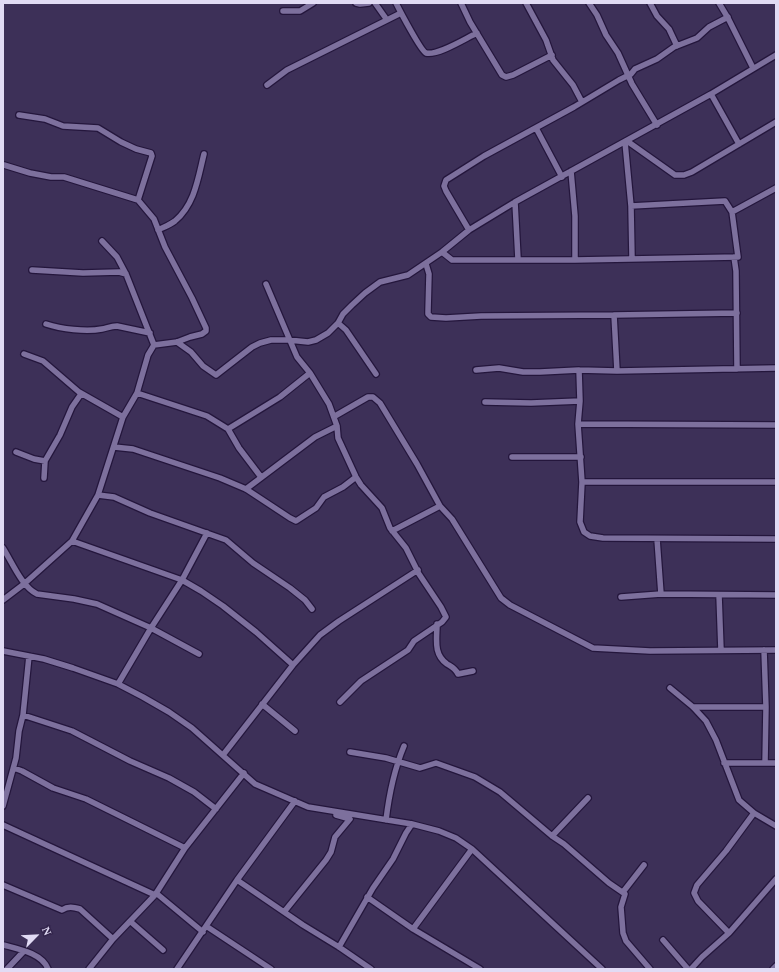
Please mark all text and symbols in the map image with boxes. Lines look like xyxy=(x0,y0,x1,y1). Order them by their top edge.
north arrow xyxy=(16,916,56,956)
text: N xyxy=(40,925,54,937)

